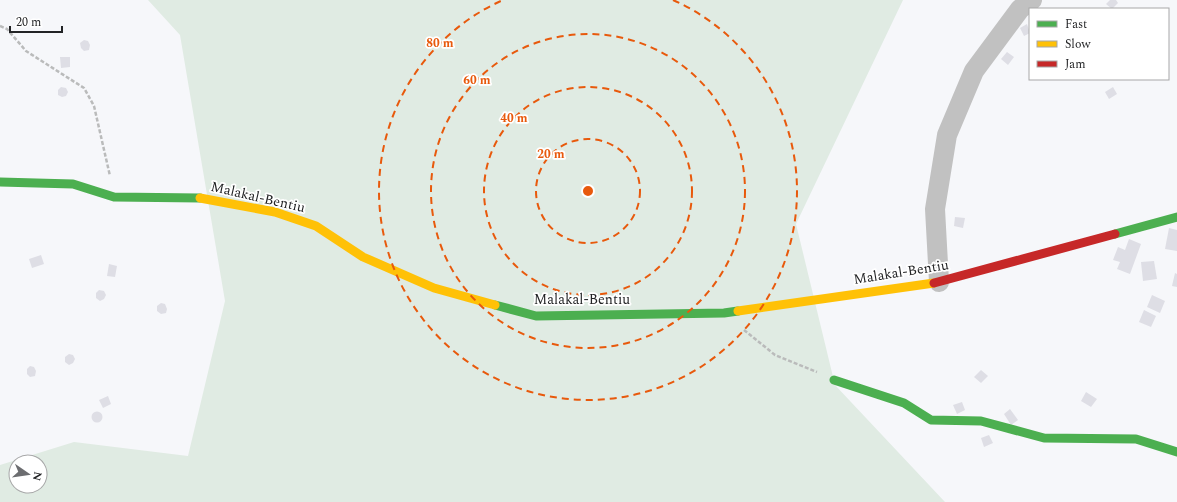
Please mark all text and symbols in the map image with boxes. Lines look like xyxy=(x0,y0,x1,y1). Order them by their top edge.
scale bar xyxy=(10,8,62,34)
legend xyxy=(1029,8,1169,80)
text: 20 m xyxy=(16,13,41,32)
text: Fast xyxy=(1065,15,1087,34)
text: 80 m xyxy=(426,34,454,53)
text: Slow xyxy=(1065,35,1091,54)
text: Jam xyxy=(1065,55,1086,74)
text: 60 m xyxy=(463,71,491,90)
text: 40 m xyxy=(500,109,528,128)
text: 20 m xyxy=(537,145,565,164)
street label: Malakal-Bentiu xyxy=(209,176,307,218)
centre of rings xyxy=(581,184,595,198)
street label: Malakal-Bentiu xyxy=(852,254,950,290)
street label: Malakal-Bentiu xyxy=(534,289,630,310)
north arrow xyxy=(8,454,48,494)
text: N xyxy=(28,470,47,482)

